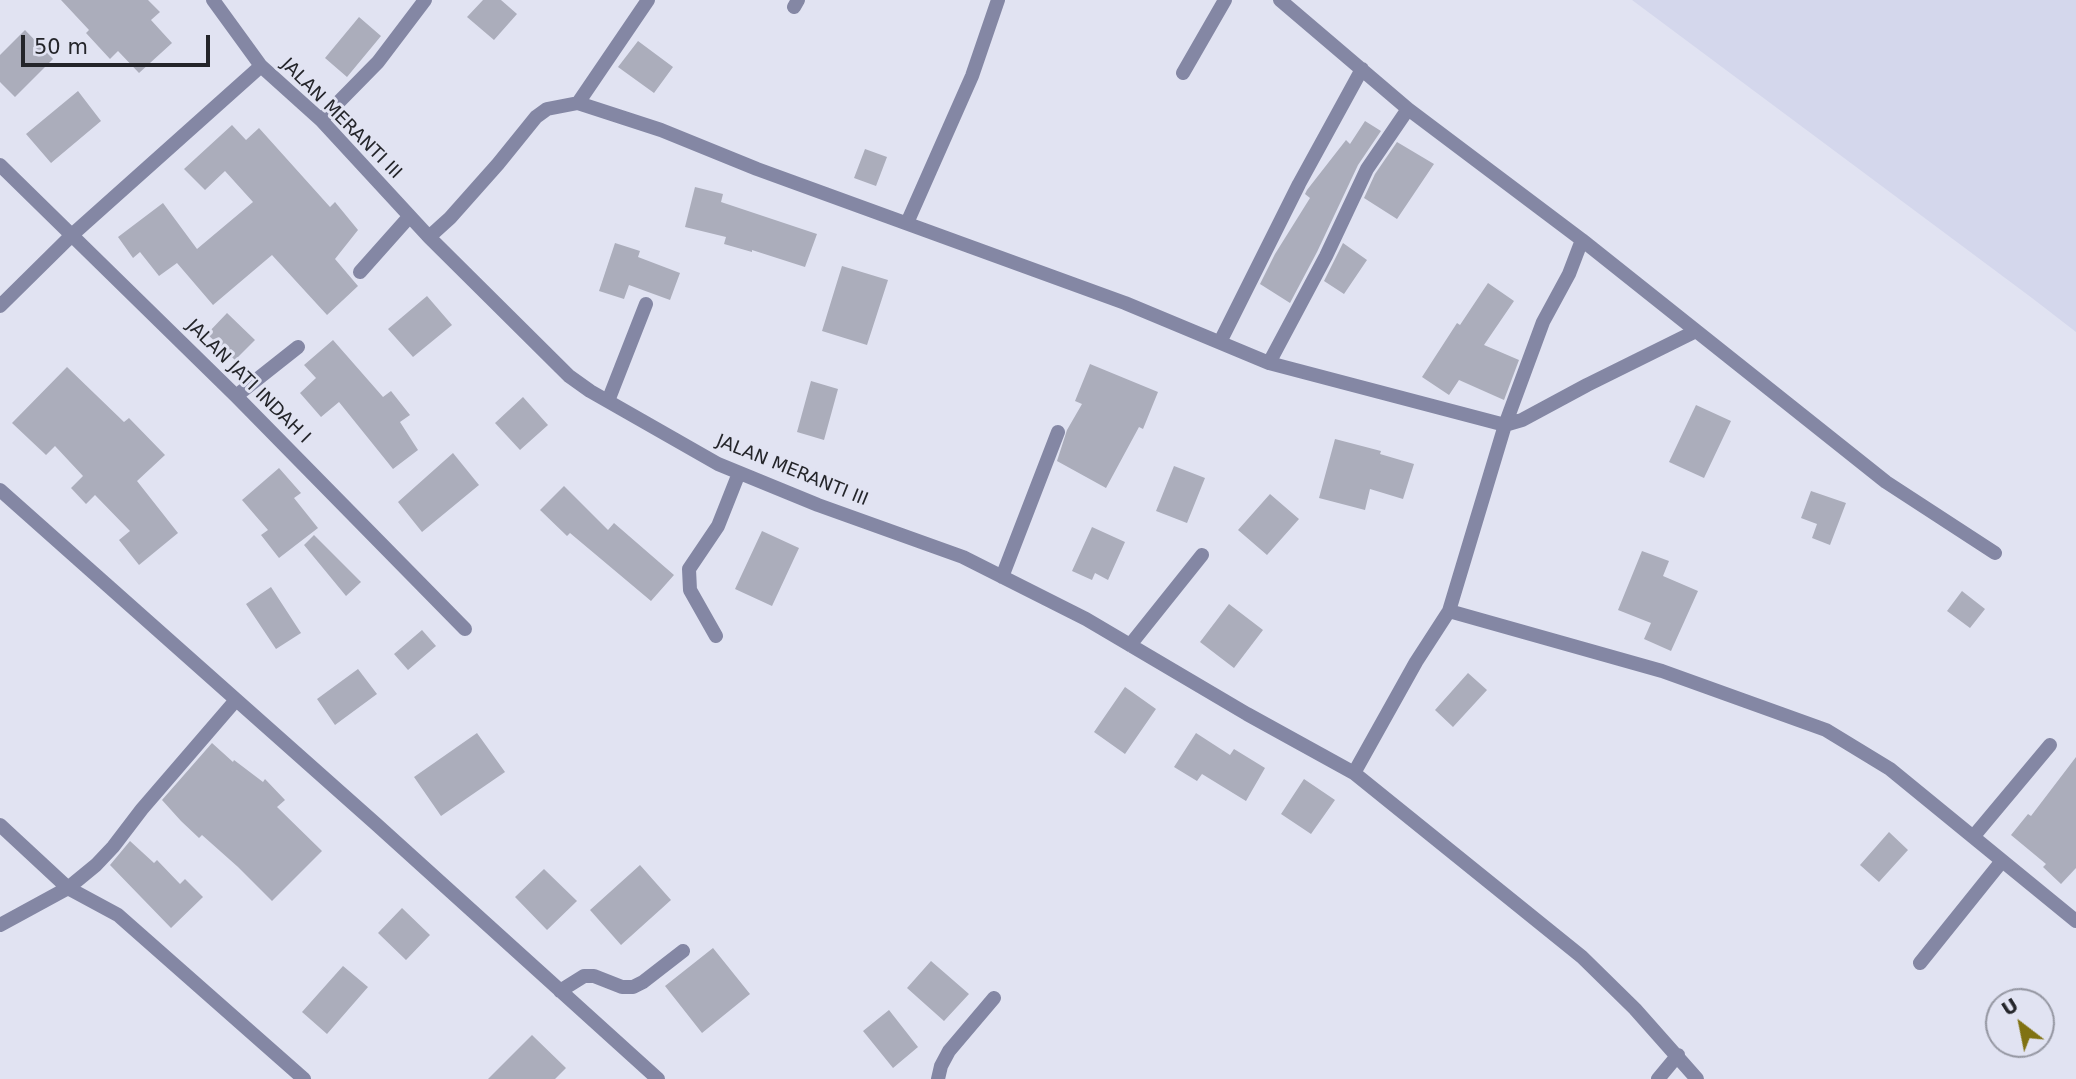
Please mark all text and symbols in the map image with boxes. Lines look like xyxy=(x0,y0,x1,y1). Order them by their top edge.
scale bar xyxy=(24,21,214,65)
text: 50 m xyxy=(34,35,88,59)
street label: JALAN MERANTI III xyxy=(276,54,406,184)
street label: JALAN JATI INDAH I xyxy=(182,316,314,448)
street label: JALAN MERANTI III xyxy=(713,431,871,511)
north arrow xyxy=(1985,988,2055,1058)
text: U xyxy=(1998,993,2022,1020)

